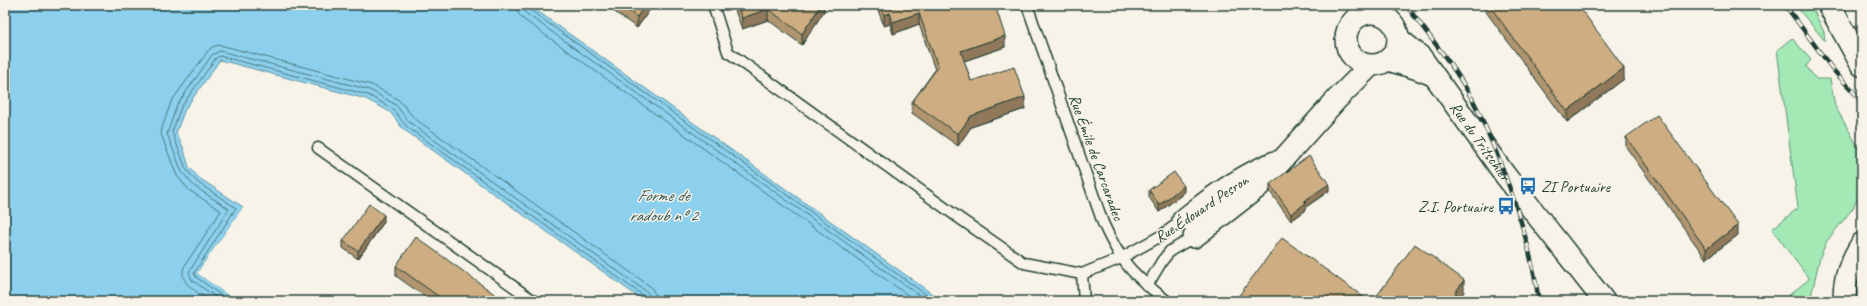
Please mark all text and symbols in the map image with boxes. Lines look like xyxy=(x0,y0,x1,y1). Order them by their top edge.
street label: Rue Émile de Carcaradec xyxy=(1064,92,1129,224)
street label: Rue du Tritschler xyxy=(1445,98,1515,186)
street label: Rue Édouard Pesron xyxy=(1151,170,1253,247)
bus stop icon: ZI Portuaire xyxy=(1518,176,1538,196)
place label: ZI Portuaire xyxy=(1541,177,1612,197)
water label: Forme de radoub nº 2 xyxy=(629,185,699,226)
bus stop icon: Z.I. Portuaire xyxy=(1496,196,1516,216)
place label: Z.I. Portuaire xyxy=(1418,197,1495,217)

